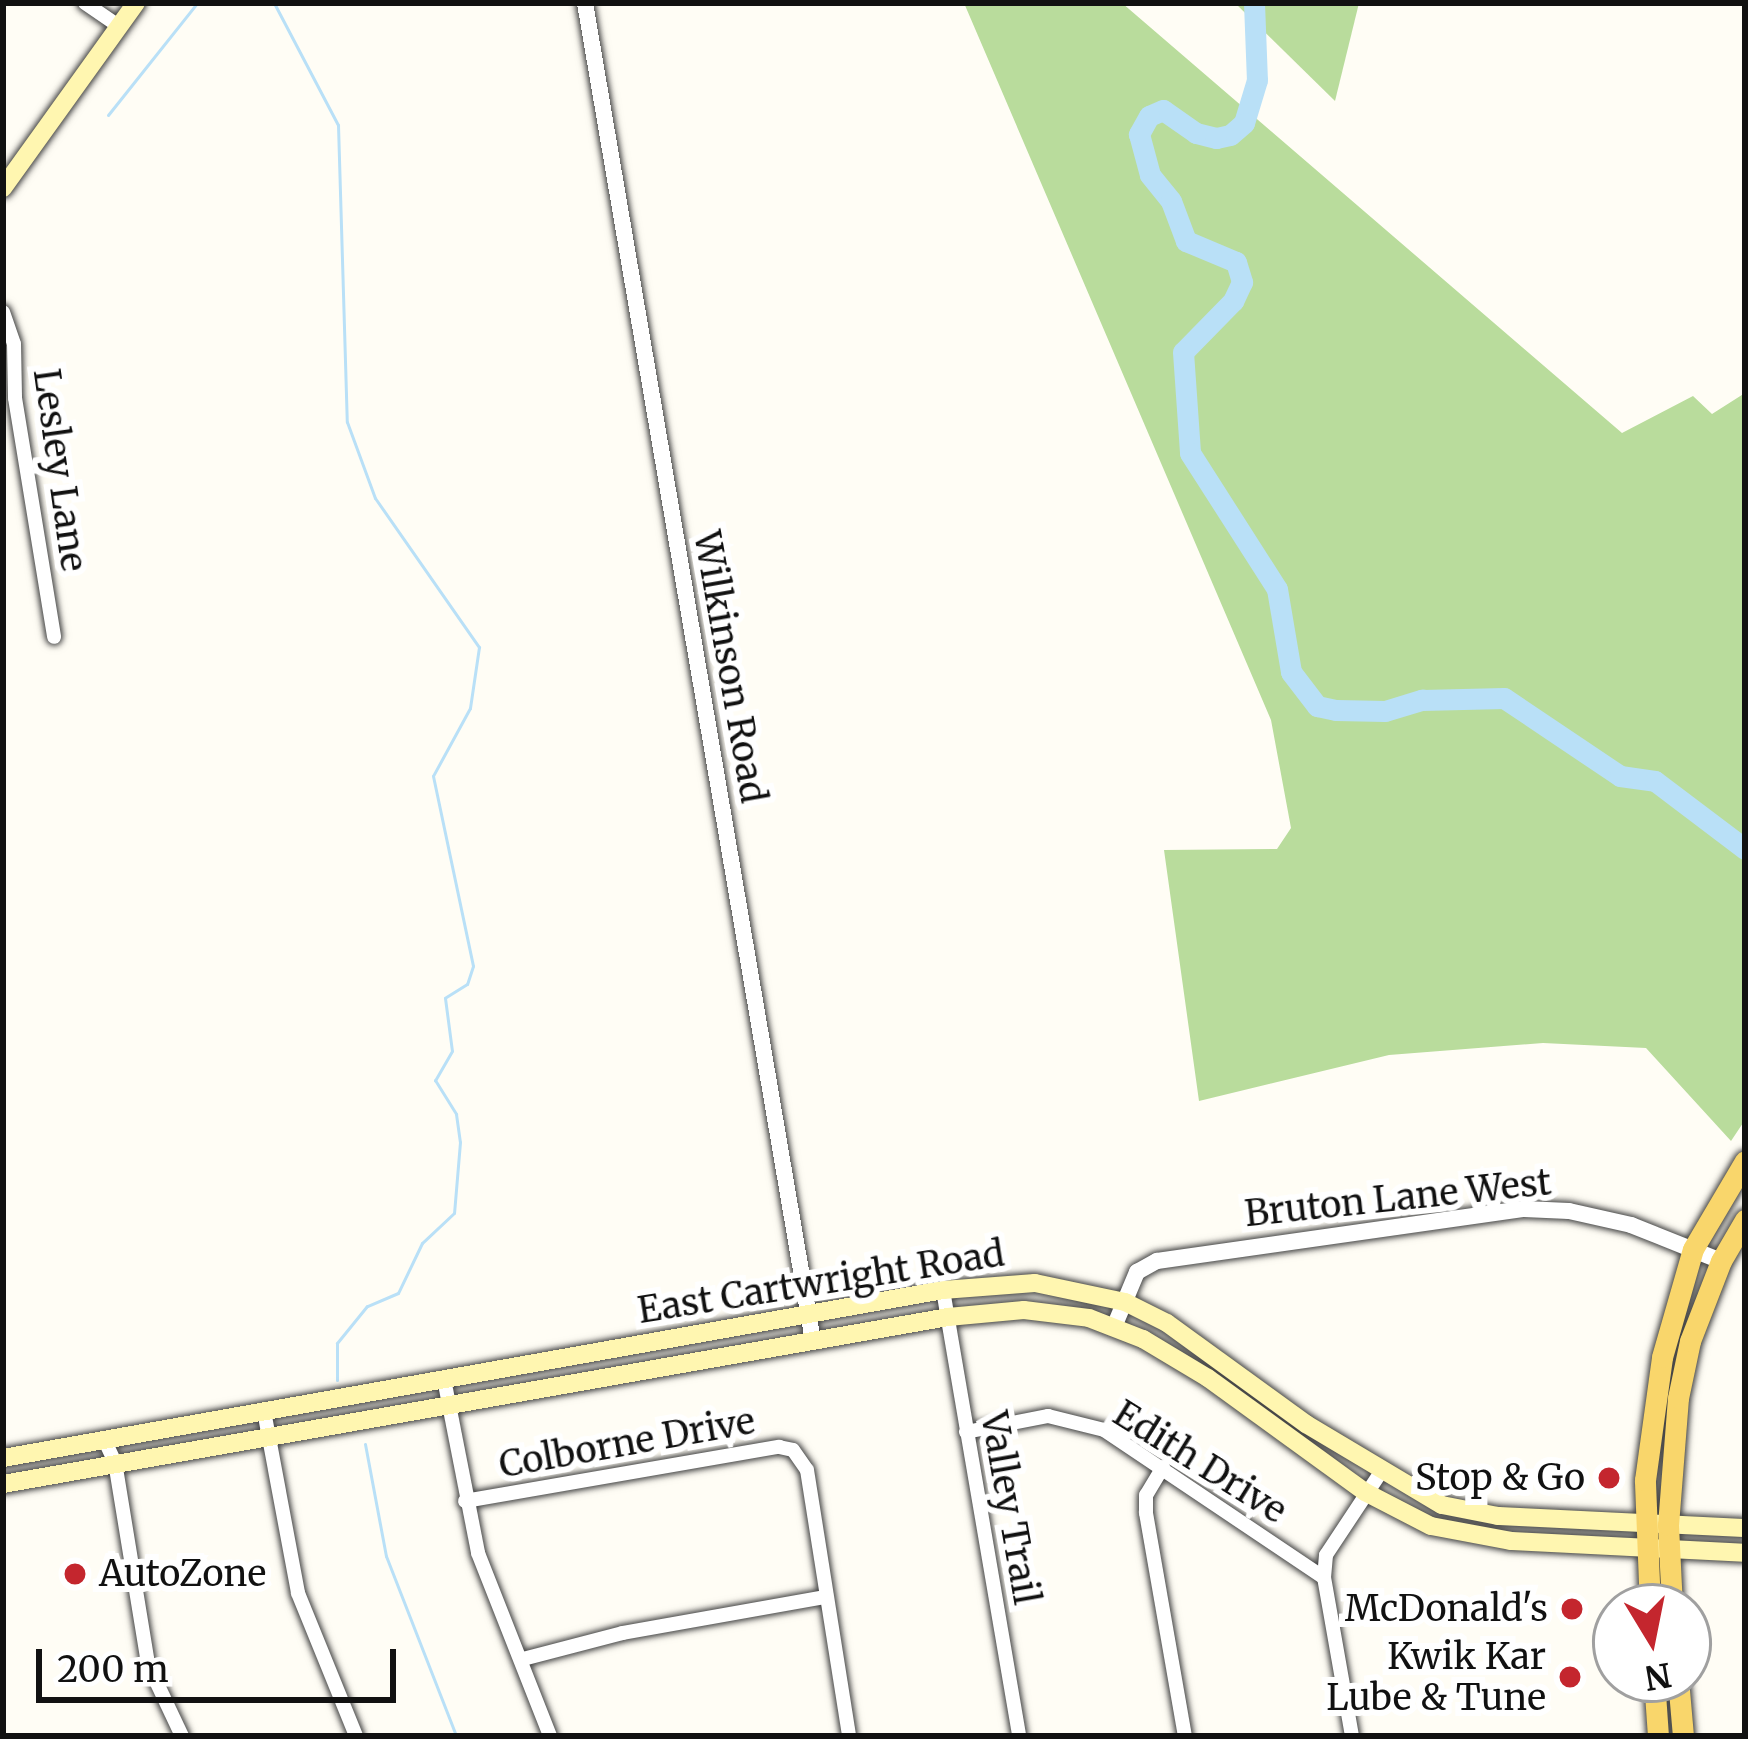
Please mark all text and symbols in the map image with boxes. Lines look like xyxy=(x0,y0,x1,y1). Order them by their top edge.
street label: Lesley Lane xyxy=(24,366,96,574)
street label: Wilkinson Road xyxy=(685,528,775,806)
street label: Bruton Lane West xyxy=(1243,1160,1553,1236)
street label: East Cartwright Road xyxy=(635,1232,1007,1332)
street label: Edith Drive xyxy=(1106,1392,1294,1532)
street label: Colborne Drive xyxy=(496,1399,758,1487)
street label: Valley Trail xyxy=(972,1408,1048,1608)
place label: Stop & Go xyxy=(1415,1456,1585,1500)
marker: Stop & Go xyxy=(1596,1465,1622,1491)
place label: AutoZone xyxy=(99,1552,266,1596)
marker: AutoZone xyxy=(62,1561,88,1587)
north arrow xyxy=(1592,1583,1712,1703)
place label: McDonald's xyxy=(1345,1587,1548,1631)
marker: McDonald's xyxy=(1559,1596,1585,1622)
scale bar xyxy=(42,1625,402,1699)
place label: Kwik Kar Lube & Tune xyxy=(1326,1634,1546,1719)
text: 200 m xyxy=(57,1647,169,1692)
text: N xyxy=(1641,1654,1674,1698)
marker: Kwik Kar Lube & Tune xyxy=(1557,1664,1583,1690)

